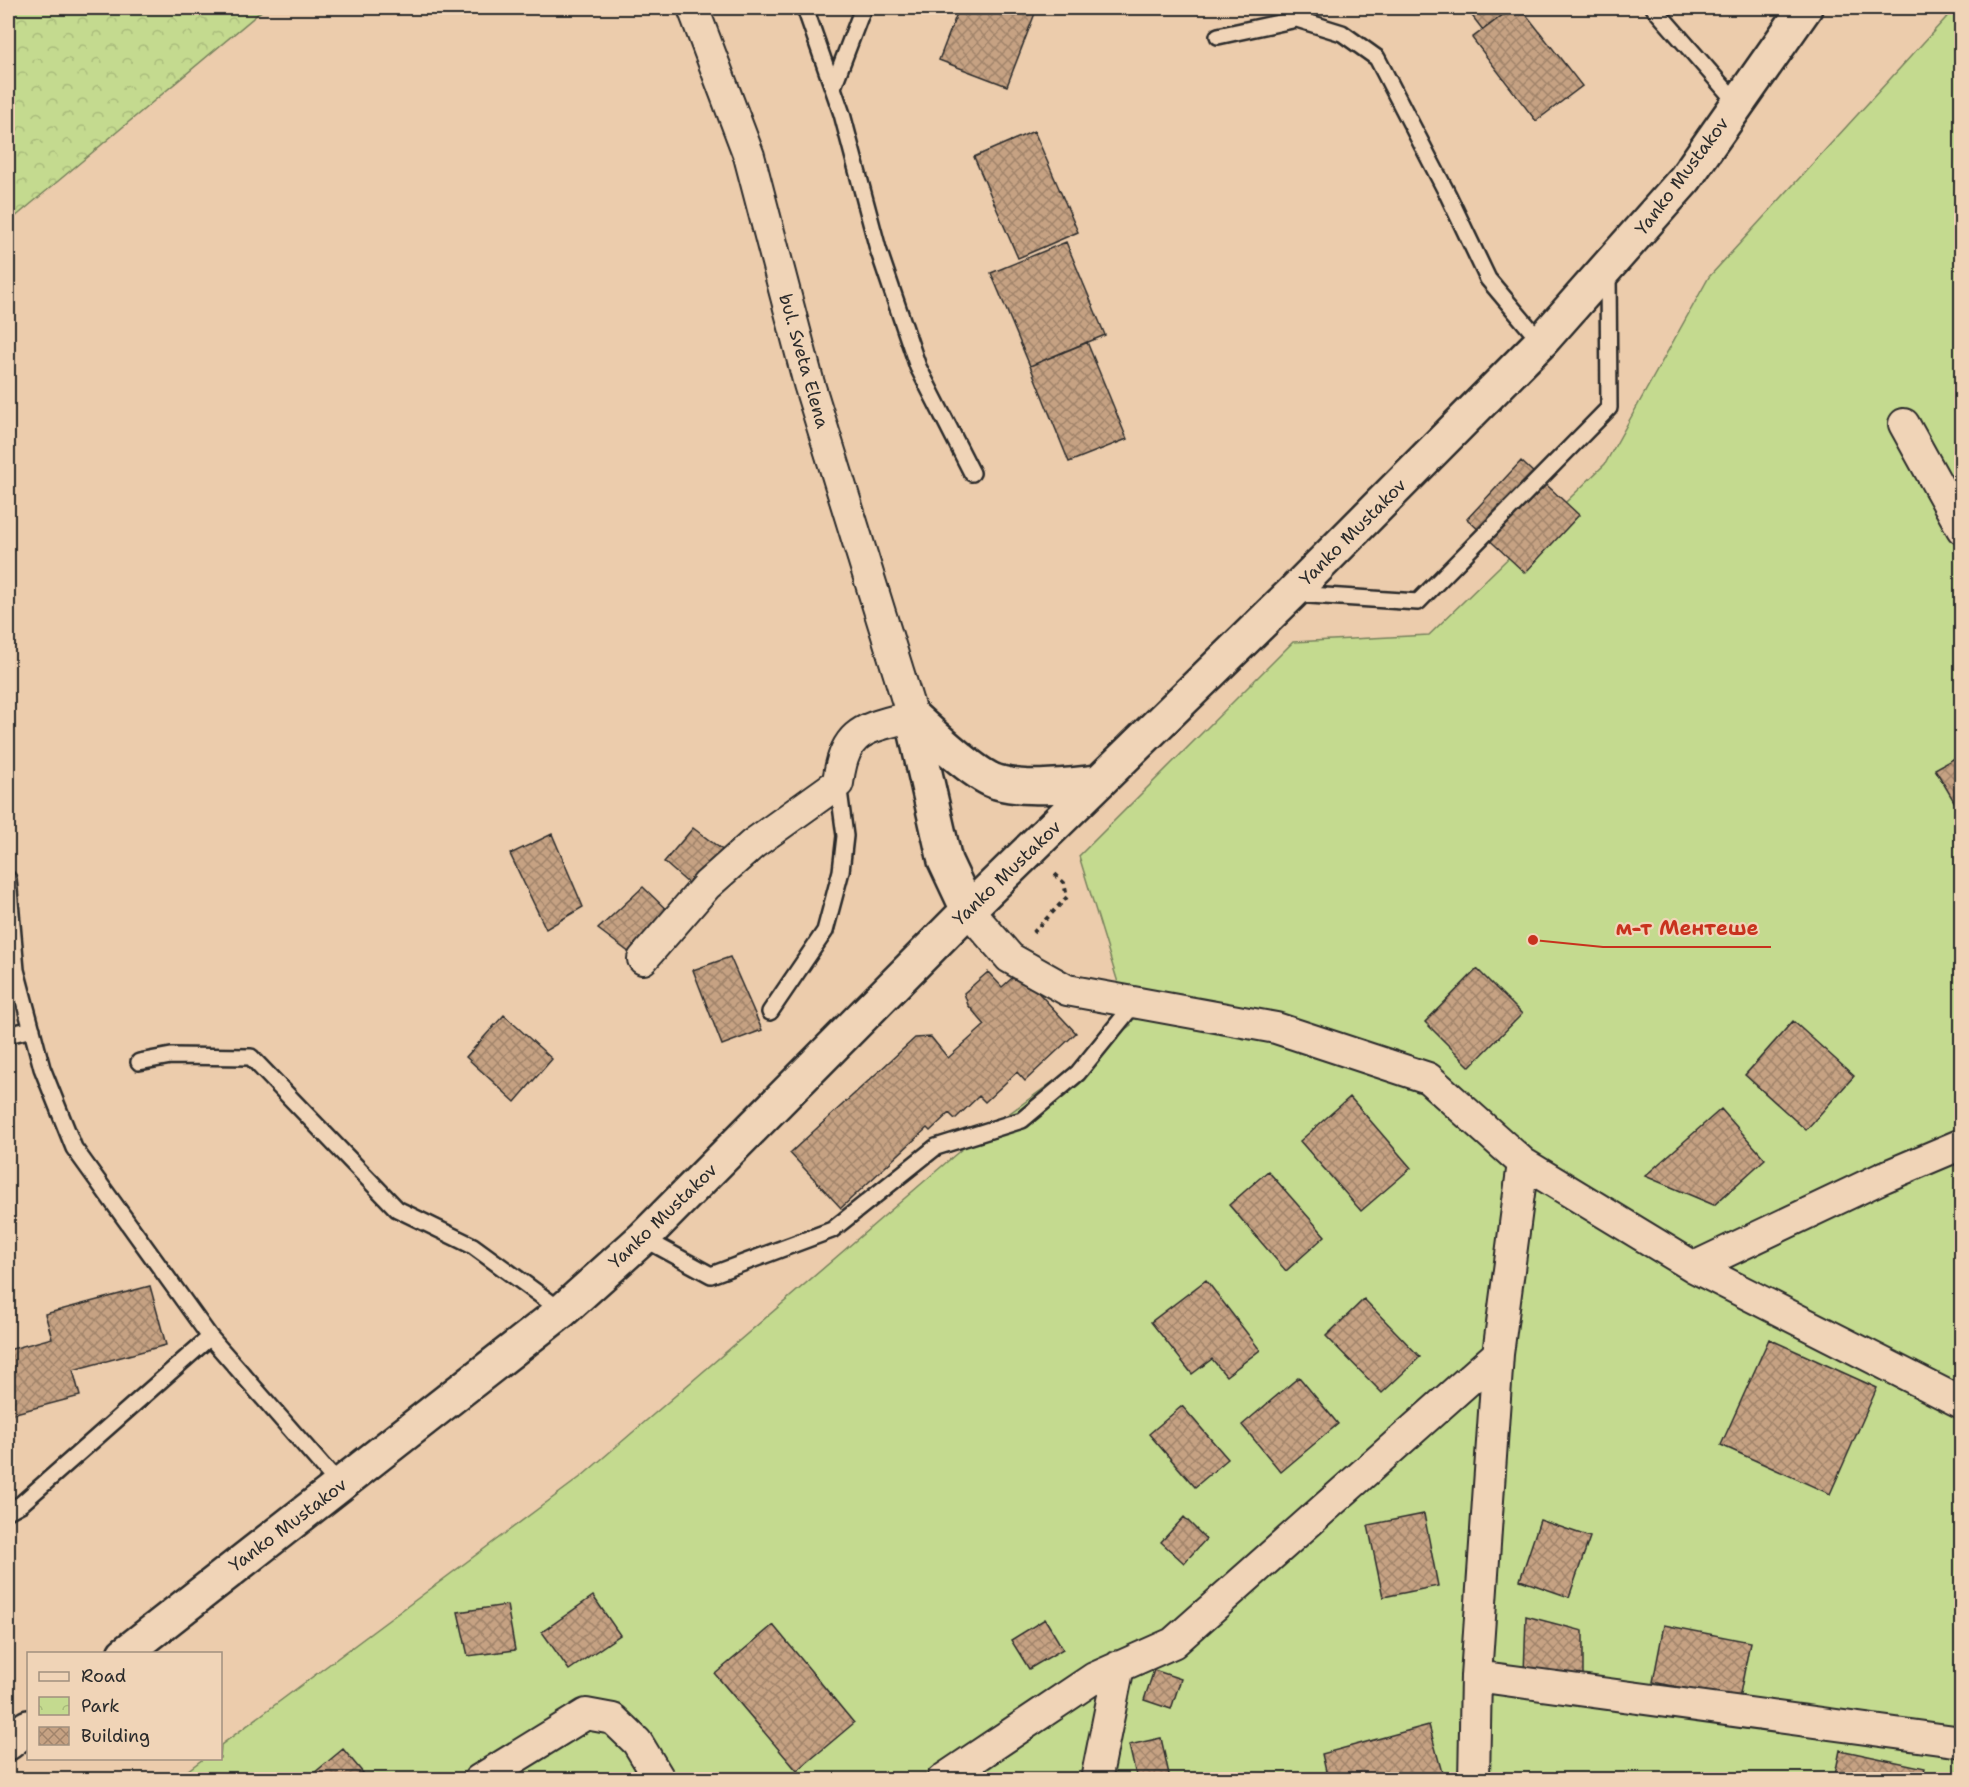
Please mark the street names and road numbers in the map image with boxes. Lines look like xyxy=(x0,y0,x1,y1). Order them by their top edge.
street label: Yanko Mustakov xyxy=(1630,112,1734,240)
street label: bul. Sveta Elena xyxy=(773,291,835,431)
street label: Yanko Mustakov xyxy=(1294,473,1412,591)
street label: Yanko Mustakov xyxy=(948,815,1066,931)
street label: Yanko Mustakov xyxy=(604,1158,722,1274)
street label: Yanko Mustakov xyxy=(224,1473,352,1577)

